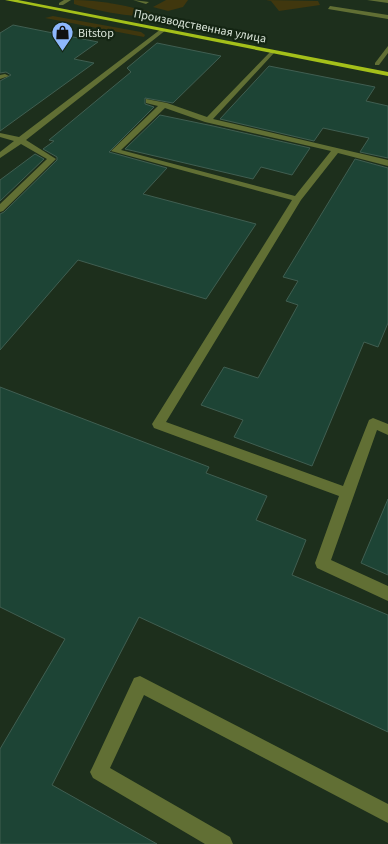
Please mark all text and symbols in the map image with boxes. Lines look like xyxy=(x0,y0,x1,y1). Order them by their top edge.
street label: Производственная улица xyxy=(132,5,268,48)
shop icon: Bitstop xyxy=(50,21,74,52)
place label: Bitstop xyxy=(78,25,114,42)

